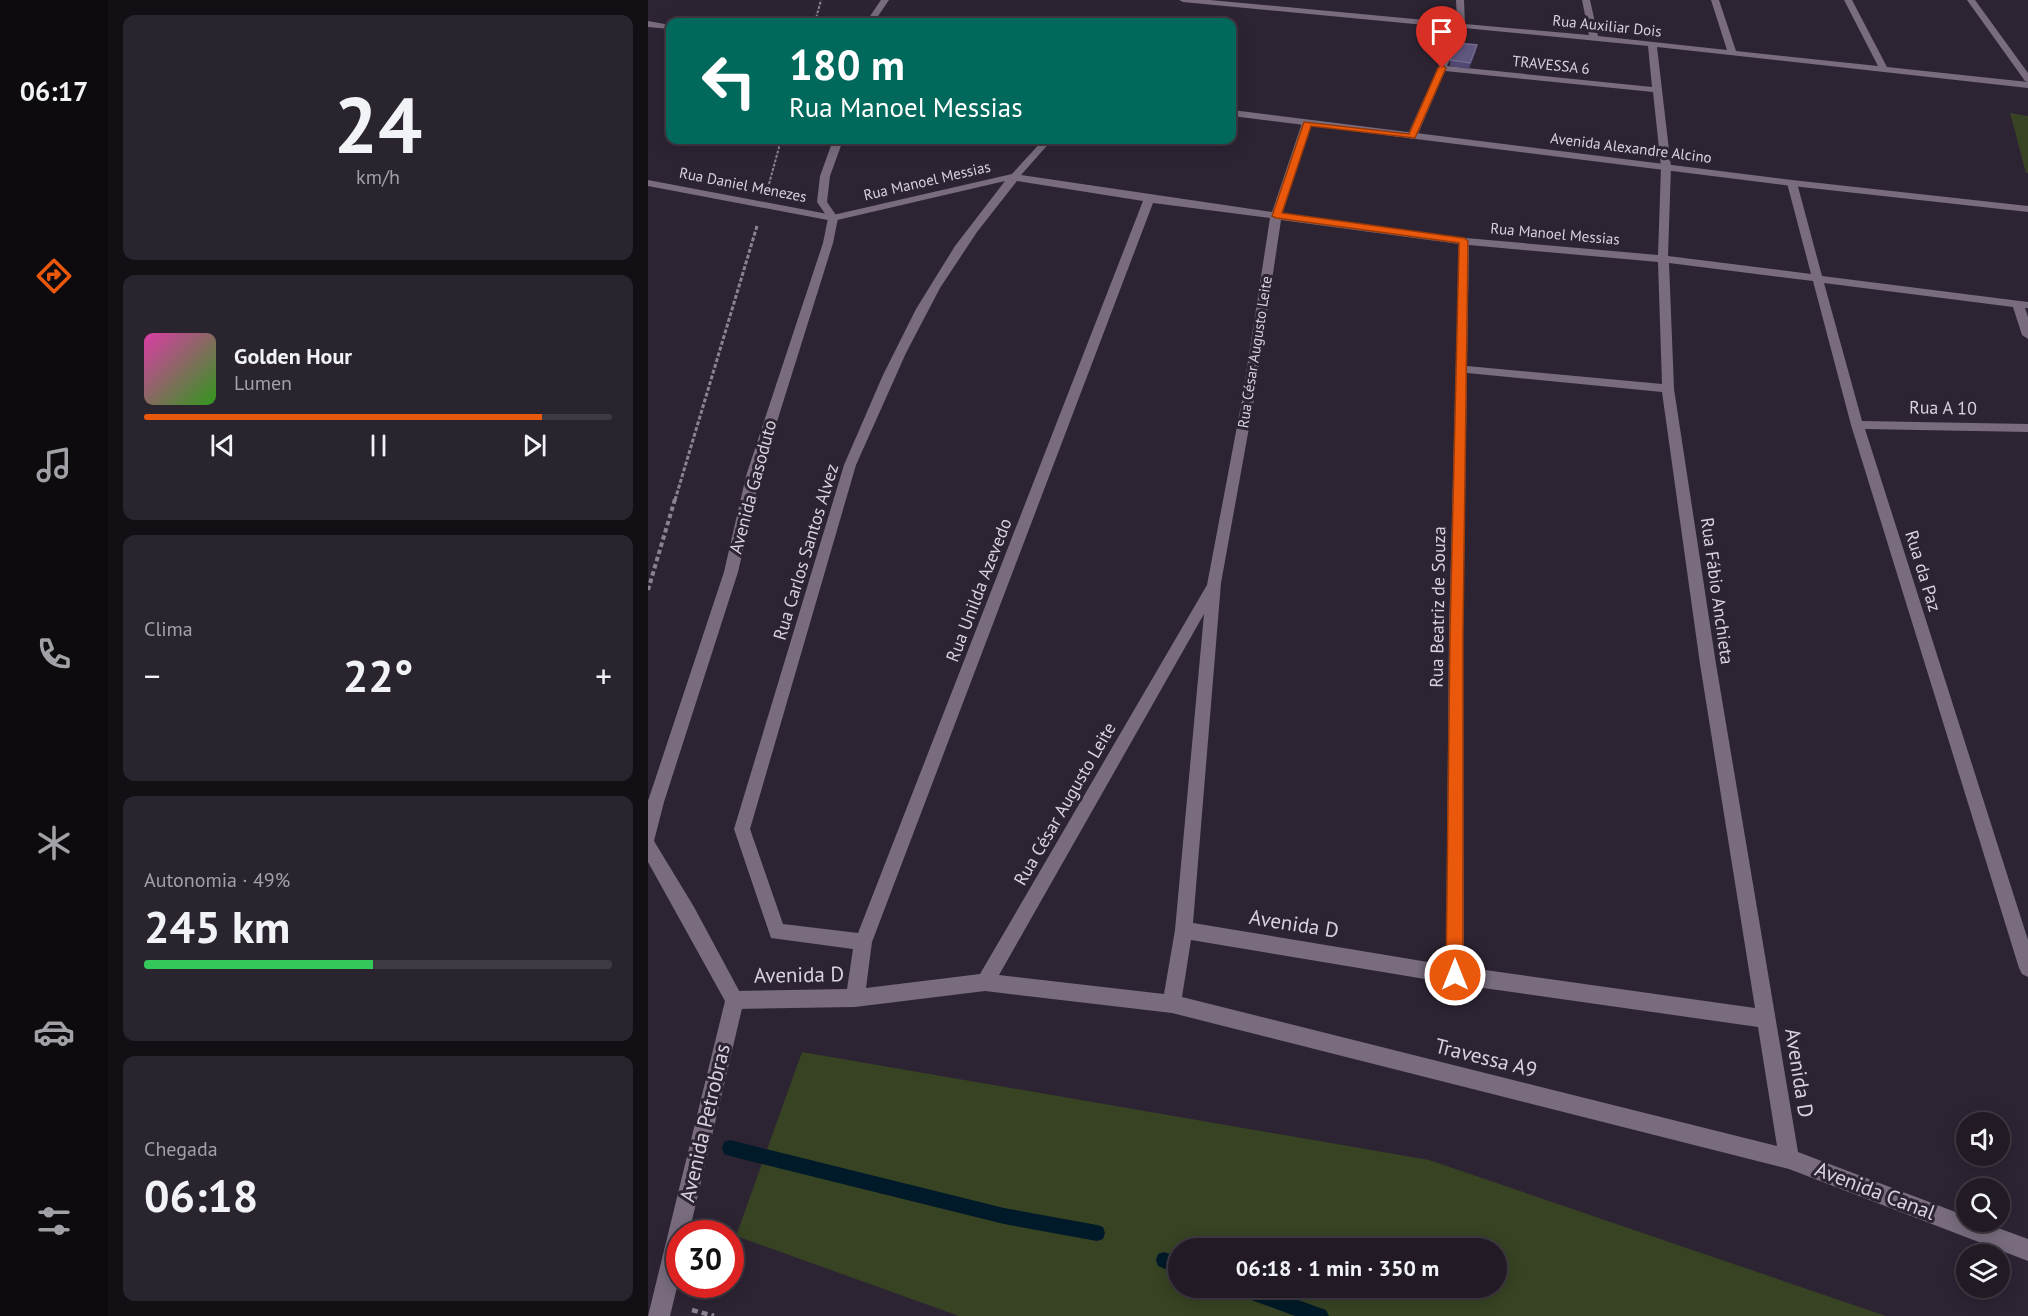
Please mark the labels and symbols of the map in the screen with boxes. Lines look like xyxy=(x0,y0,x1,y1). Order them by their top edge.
pin xyxy=(1416,6,1467,68)
street label: Rua Auxiliar Dois xyxy=(1552,10,1663,41)
street label: TRAVESSA 6 xyxy=(1511,51,1591,78)
street label: Avenida Alexandre Alcino xyxy=(1549,128,1713,167)
street label: Rua Manoel Messias xyxy=(862,157,992,204)
street label: Rua Daniel Menezes xyxy=(678,163,808,206)
street label: Rua Manoel Messias xyxy=(1490,218,1621,249)
street label: Rua César Augusto Leite xyxy=(1233,275,1276,429)
street label: Rua A 10 xyxy=(1909,395,1977,420)
street label: Avenida Gasoduto xyxy=(724,417,781,556)
street label: Rua Carlos Santos Alvez xyxy=(768,461,843,643)
street label: Rua Unilda Azevedo xyxy=(941,515,1017,665)
street label: Rua Fábio Anchieta xyxy=(1696,516,1739,666)
street label: Rua Beatriz de Souza xyxy=(1425,526,1450,688)
street label: Rua da Paz xyxy=(1900,527,1947,614)
street label: Rua César Augusto Leite xyxy=(1009,718,1121,889)
street label: Avenida D xyxy=(1247,903,1341,944)
position arrow xyxy=(1423,943,1487,1007)
street label: Avenida D xyxy=(754,960,844,989)
street label: Avenida D xyxy=(1779,1026,1820,1120)
street label: Travessa A9 xyxy=(1432,1032,1540,1083)
street label: Avenida Petrobras xyxy=(673,1041,736,1205)
street label: Avenida Canal xyxy=(1811,1155,1939,1226)
speed limit sign: 30 xyxy=(666,1220,744,1298)

